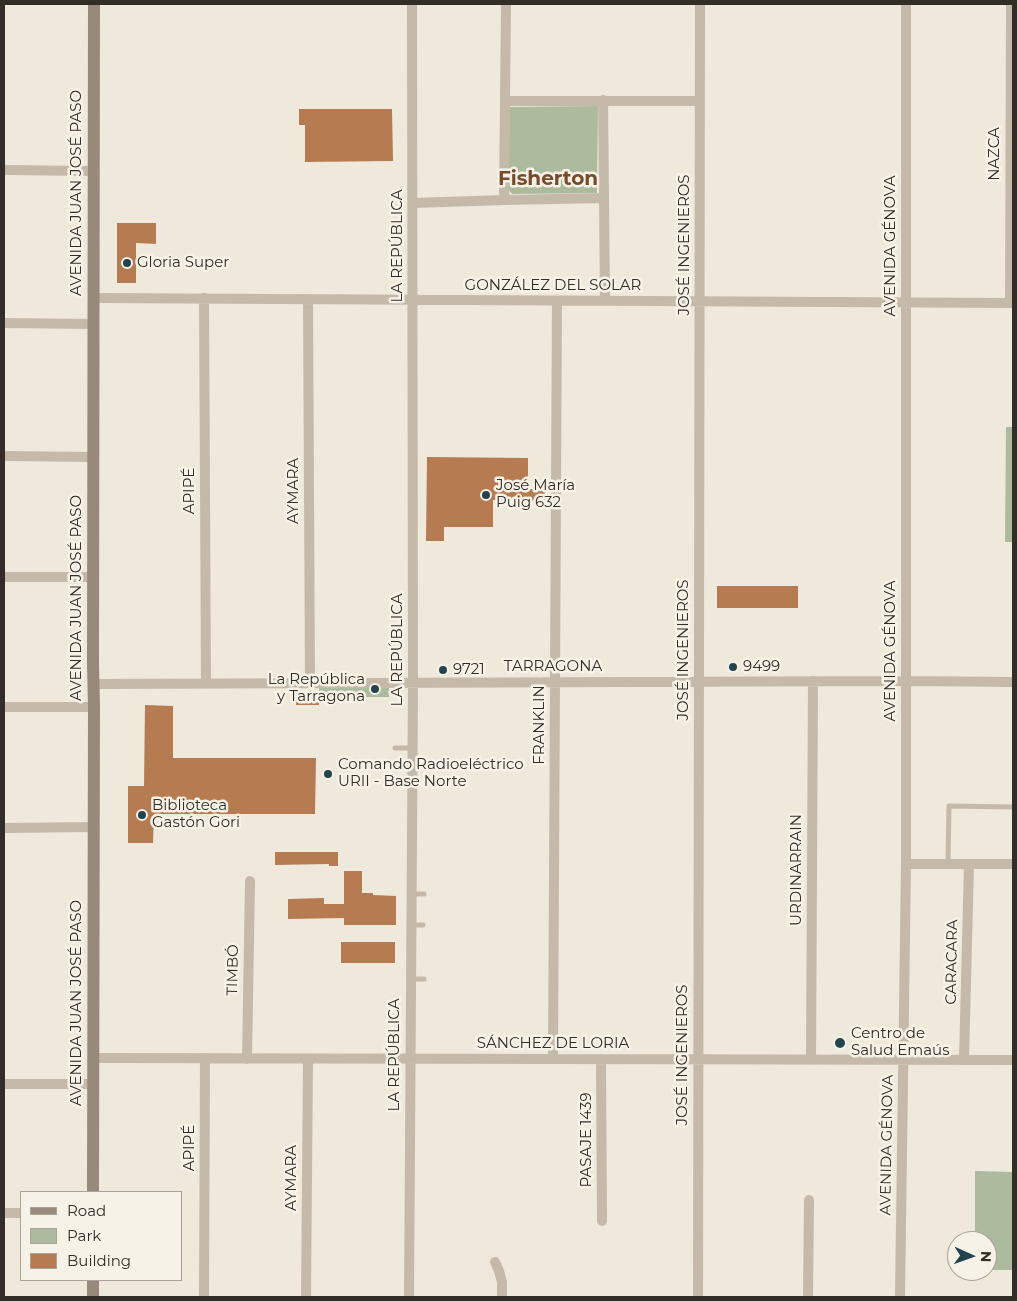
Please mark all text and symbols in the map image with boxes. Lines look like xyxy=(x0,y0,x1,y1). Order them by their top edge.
street label: AVENIDA JUAN JOSÉ PASO xyxy=(68,90,86,296)
street label: NAZCA xyxy=(986,127,1004,181)
district label: Fisherton xyxy=(498,167,598,191)
street label: JOSÉ INGENIEROS xyxy=(676,174,694,316)
street label: AVENIDA GÉNOVA xyxy=(882,176,900,316)
street label: LA REPÚBLICA xyxy=(389,190,407,302)
place label: Gloria Super xyxy=(137,254,229,272)
marker: Gloria Super xyxy=(121,257,133,269)
street label: GONZÁLEZ DEL SOLAR xyxy=(465,277,641,295)
street label: AYMARA xyxy=(285,458,303,524)
street label: APIPÉ xyxy=(181,468,199,514)
place label: José María Puig 632 xyxy=(496,477,575,512)
marker: José María Puig 632 xyxy=(480,489,492,501)
street label: AVENIDA JUAN JOSÉ PASO xyxy=(68,495,86,701)
street label: JOSÉ INGENIEROS xyxy=(675,579,693,721)
street label: AVENIDA GÉNOVA xyxy=(882,581,900,721)
street label: LA REPÚBLICA xyxy=(389,594,407,706)
street label: TARRAGONA xyxy=(504,658,602,676)
place label: 9499 xyxy=(743,658,780,676)
place label: 9721 xyxy=(453,661,485,679)
marker: 9499 xyxy=(727,661,739,673)
marker: 9721 xyxy=(437,664,449,676)
place label: La República y Tarragona xyxy=(268,671,365,706)
marker: La República y Tarragona xyxy=(369,683,381,695)
street label: FRANKLIN xyxy=(531,685,549,765)
place label: Comando Radioeléctrico URII - Base Norte xyxy=(338,756,524,791)
marker: Comando Radioeléctrico URII - Base Norte xyxy=(322,768,334,780)
place label: Biblioteca Gastón Gori xyxy=(152,797,240,832)
marker: Biblioteca Gastón Gori xyxy=(136,809,148,821)
street label: URDINARRAIN xyxy=(788,814,806,926)
street label: AVENIDA JUAN JOSÉ PASO xyxy=(68,900,86,1106)
street label: CARACARA xyxy=(942,919,962,1005)
street label: TIMBÓ xyxy=(224,944,242,996)
street label: JOSÉ INGENIEROS xyxy=(674,984,692,1126)
street label: LA REPÚBLICA xyxy=(386,999,404,1111)
place label: Centro de Salud Emaús xyxy=(851,1025,949,1060)
street label: SÁNCHEZ DE LORIA xyxy=(477,1035,629,1053)
marker: Centro de Salud Emaús xyxy=(833,1036,847,1050)
street label: AVENIDA GÉNOVA xyxy=(877,1074,897,1216)
street label: PASAJE 1439 xyxy=(578,1092,596,1188)
street label: APIPÉ xyxy=(181,1125,199,1171)
street label: AYMARA xyxy=(283,1145,301,1211)
legend xyxy=(20,1191,182,1281)
text: Road xyxy=(67,1201,106,1220)
text: Park xyxy=(67,1226,101,1245)
north arrow xyxy=(947,1231,997,1281)
text: Building xyxy=(67,1251,131,1270)
text: N xyxy=(977,1251,995,1262)

